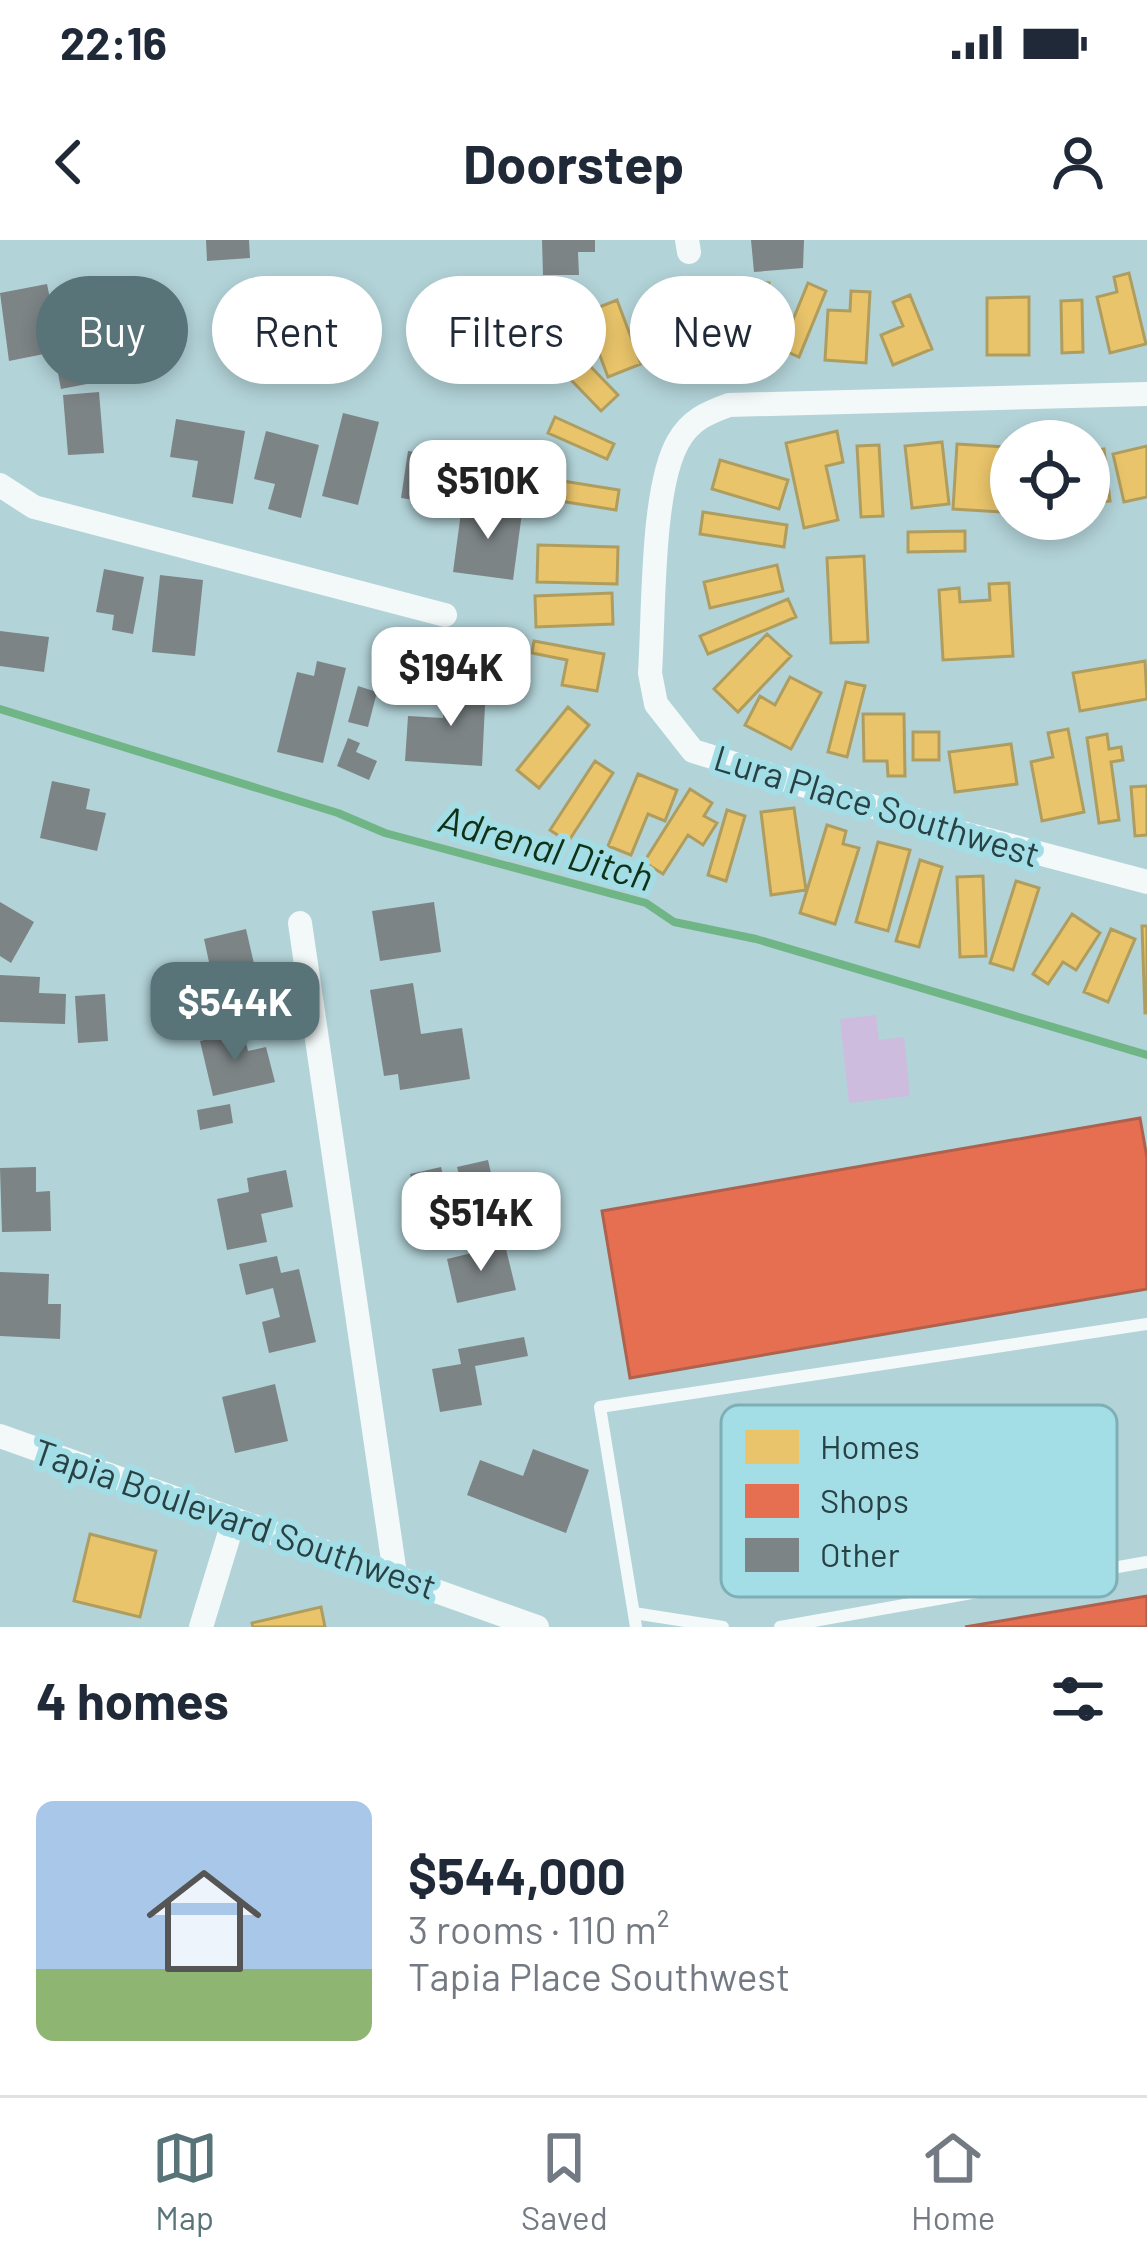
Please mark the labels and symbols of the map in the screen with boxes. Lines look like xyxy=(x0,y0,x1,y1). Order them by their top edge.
pin: $510K xyxy=(404,440,572,542)
pin: $194K xyxy=(367,627,535,729)
street label: Lura Place Southwest xyxy=(709,735,1045,875)
water label: Adrenal Ditch xyxy=(434,794,659,900)
pin: $544K xyxy=(151,962,319,1064)
pin: $514K xyxy=(397,1172,565,1274)
legend xyxy=(721,1405,1117,1597)
text: Homes xyxy=(820,1426,920,1466)
street label: Tapia Boulevard Southwest xyxy=(28,1428,443,1607)
text: Shops xyxy=(820,1480,909,1520)
text: Other xyxy=(820,1534,900,1574)

